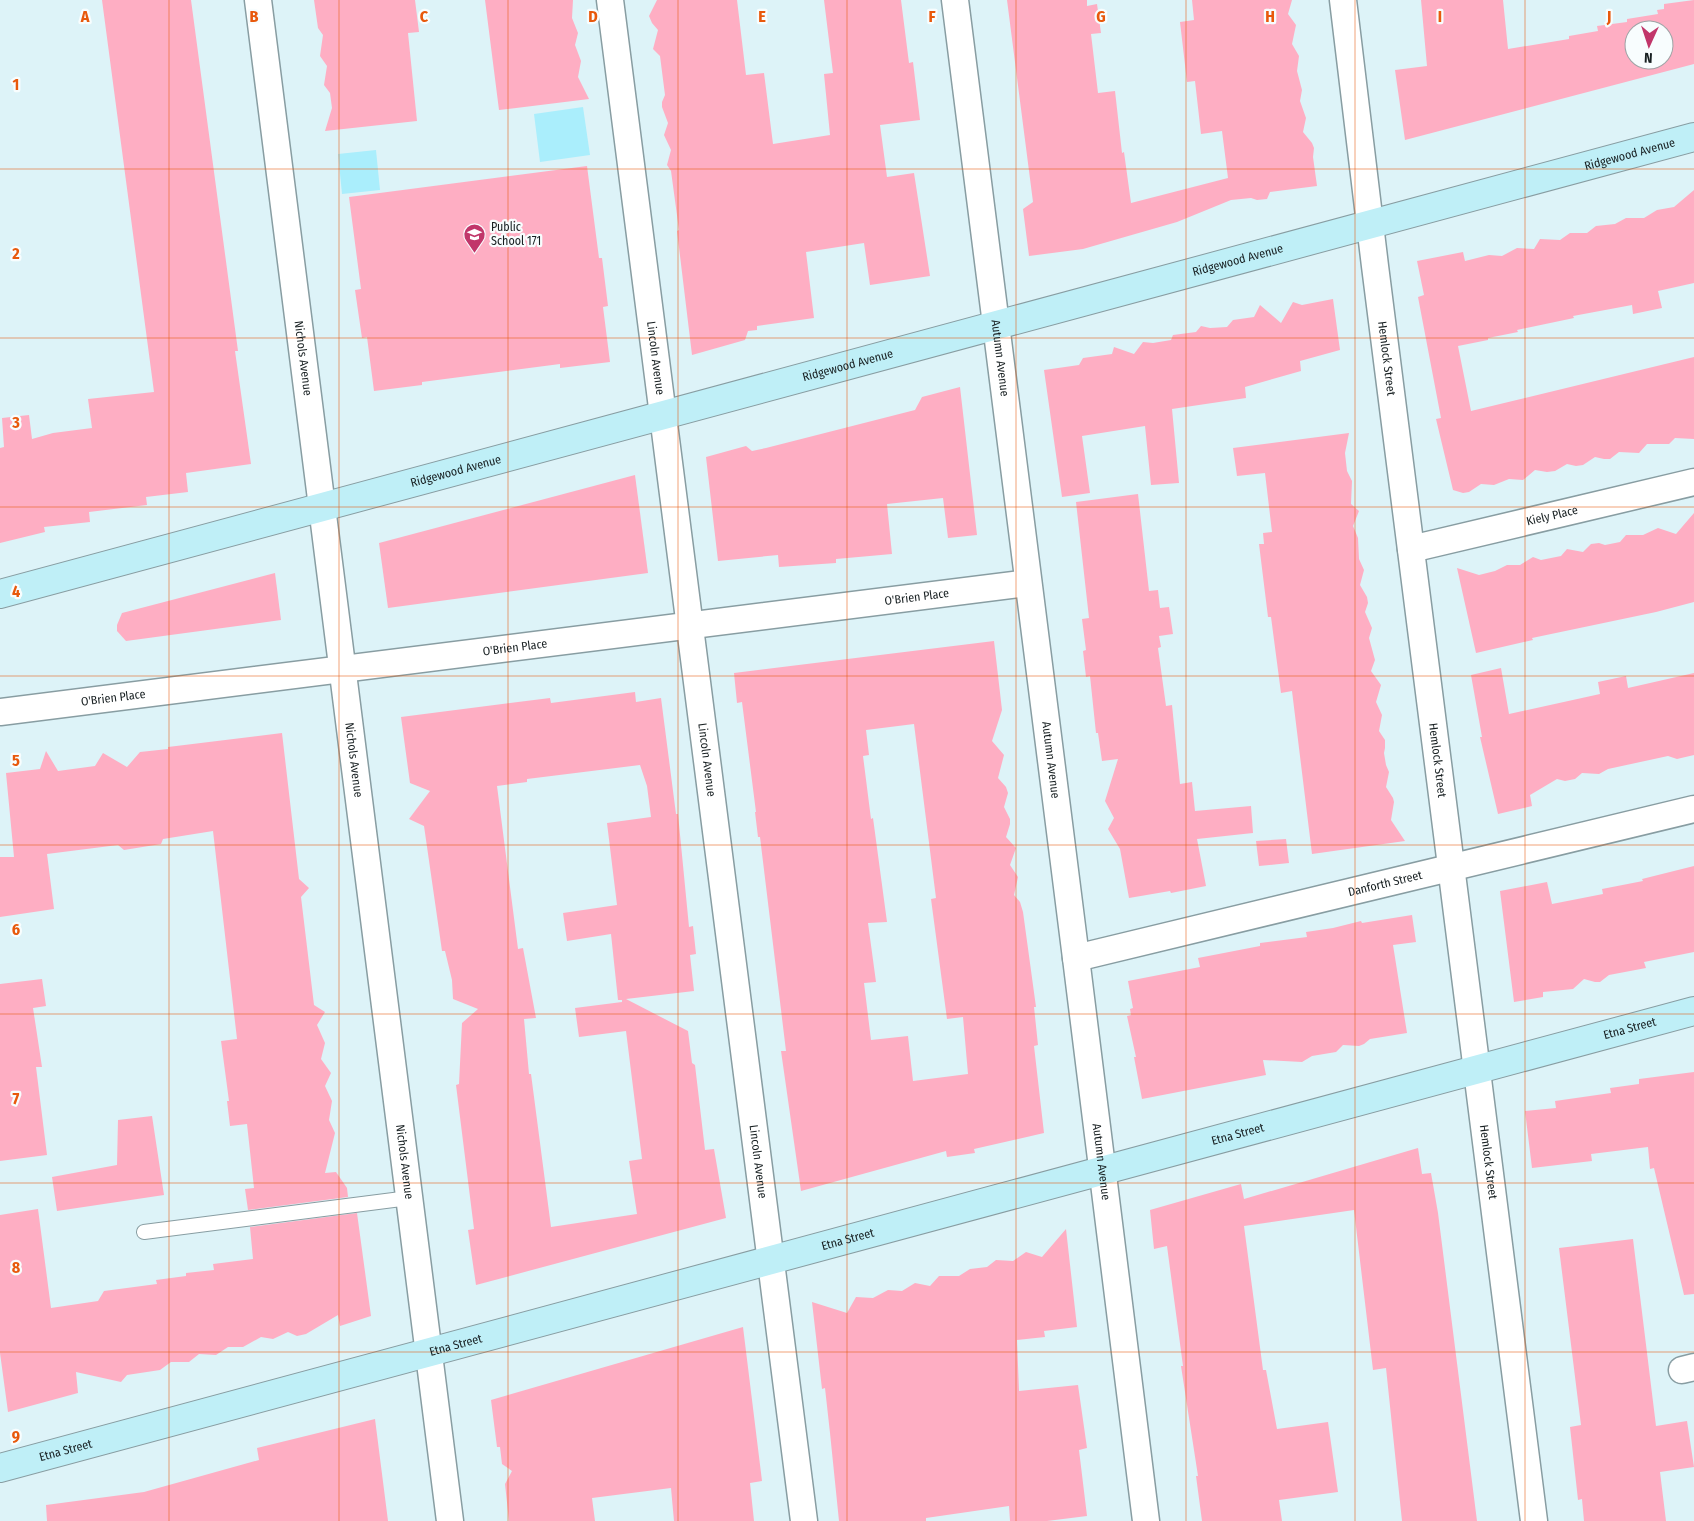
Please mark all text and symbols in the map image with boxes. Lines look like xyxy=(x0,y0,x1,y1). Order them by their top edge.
text: A xyxy=(80,7,90,26)
text: B xyxy=(250,7,259,26)
text: C xyxy=(420,7,429,26)
text: D xyxy=(588,7,598,26)
text: E xyxy=(758,7,766,26)
text: F xyxy=(928,7,936,26)
text: G xyxy=(1096,7,1106,26)
text: H xyxy=(1265,7,1275,26)
text: I xyxy=(1438,7,1442,26)
text: J xyxy=(1606,7,1611,26)
north arrow xyxy=(1624,20,1674,70)
text: N xyxy=(1644,49,1653,66)
text: 1 xyxy=(13,75,19,94)
street label: Ridgewood Avenue xyxy=(1583,135,1677,173)
place label: Public School 171 xyxy=(491,220,541,248)
school or university icon: Public School 171 xyxy=(463,222,487,253)
street label: Ridgewood Avenue xyxy=(1191,241,1285,279)
text: 2 xyxy=(11,244,20,263)
street label: Autumn Avenue xyxy=(988,319,1012,397)
street label: Nichols Avenue xyxy=(292,320,315,396)
street label: Lincoln Avenue xyxy=(644,320,667,396)
street label: Hemlock Street xyxy=(1375,320,1398,396)
street label: Ridgewood Avenue xyxy=(801,346,895,384)
text: 3 xyxy=(11,413,20,432)
street label: Ridgewood Avenue xyxy=(409,452,503,490)
street label: Kiely Place xyxy=(1525,503,1579,528)
text: 4 xyxy=(12,582,20,601)
street label: O'Brien Place xyxy=(884,586,950,608)
street label: O'Brien Place xyxy=(482,636,548,658)
street label: O'Brien Place xyxy=(80,687,146,709)
street label: Autumn Avenue xyxy=(1039,721,1063,799)
street label: Nichols Avenue xyxy=(342,722,366,798)
street label: Lincoln Avenue xyxy=(695,722,719,798)
street label: Hemlock Street xyxy=(1426,722,1449,798)
text: 5 xyxy=(12,751,20,770)
street label: Danforth Street xyxy=(1347,868,1424,899)
text: 6 xyxy=(12,920,20,939)
street label: Etna Street xyxy=(1602,1015,1658,1042)
text: 7 xyxy=(13,1089,20,1108)
street label: Etna Street xyxy=(1210,1120,1266,1148)
street label: Autumn Avenue xyxy=(1090,1123,1113,1201)
street label: Nichols Avenue xyxy=(393,1124,416,1200)
street label: Lincoln Avenue xyxy=(747,1124,770,1199)
street label: Hemlock Street xyxy=(1477,1124,1500,1200)
street label: Etna Street xyxy=(820,1226,876,1253)
text: 8 xyxy=(12,1258,21,1277)
street label: Etna Street xyxy=(428,1331,484,1359)
text: 9 xyxy=(12,1427,20,1446)
street label: Etna Street xyxy=(38,1436,94,1464)

